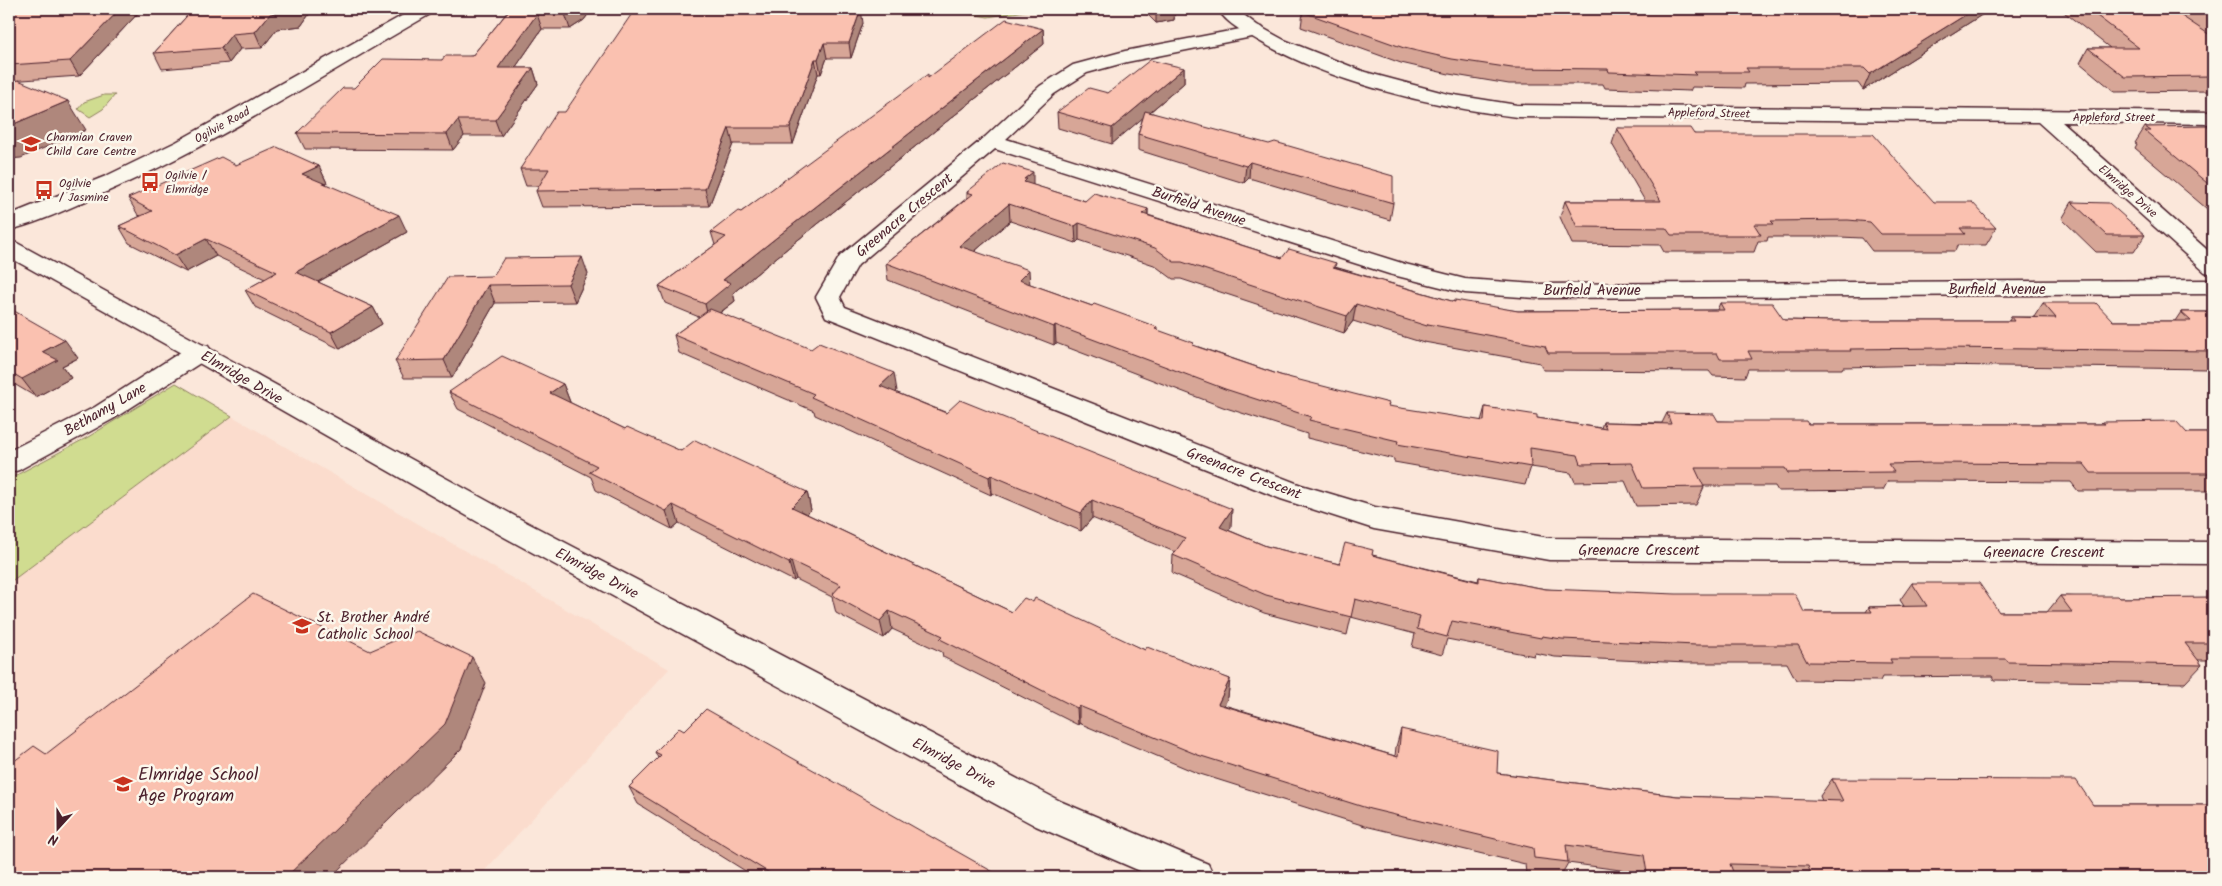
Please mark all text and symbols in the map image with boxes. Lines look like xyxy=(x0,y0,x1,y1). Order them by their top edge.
street label: Ogilvie Road xyxy=(191,102,254,149)
street label: Appleford Street xyxy=(1668,103,1751,124)
street label: Appleford Street xyxy=(2073,108,2155,127)
place label: Charmian Craven Child Care Centre xyxy=(46,128,137,161)
school or university icon: Charmian Craven Child Care Centre xyxy=(20,133,42,155)
street label: Elmridge Drive xyxy=(2094,160,2162,223)
place label: Ogilvie / Elmridge xyxy=(165,166,209,199)
street label: Greenacre Crescent xyxy=(850,167,959,264)
bus stop icon: Ogilvie / Elmridge xyxy=(139,171,161,193)
place label: Ogilvie / Jasmine xyxy=(59,174,109,207)
bus stop icon: Ogilvie / Jasmine xyxy=(33,179,55,201)
street label: Burfield Avenue xyxy=(1148,180,1249,234)
street label: Burfield Avenue xyxy=(1948,278,2046,302)
street label: Burfield Avenue xyxy=(1543,279,1641,303)
street label: Elmridge Drive xyxy=(196,345,287,411)
street label: Bethamy Lane xyxy=(60,376,152,443)
street label: Greenacre Crescent xyxy=(1183,441,1305,507)
street label: Greenacre Crescent xyxy=(1578,539,1700,563)
street label: Greenacre Crescent xyxy=(1983,541,2105,565)
street label: Elmridge Drive xyxy=(550,542,643,606)
place label: St. Brother André Catholic School xyxy=(317,606,431,647)
school or university icon: St. Brother André Catholic School xyxy=(291,615,313,637)
street label: Elmridge Drive xyxy=(907,732,1000,796)
place label: Elmridge School Age Program xyxy=(138,761,259,811)
school or university icon: Elmridge School Age Program xyxy=(112,773,134,795)
north arrow xyxy=(32,804,82,854)
text: N xyxy=(45,827,62,851)

